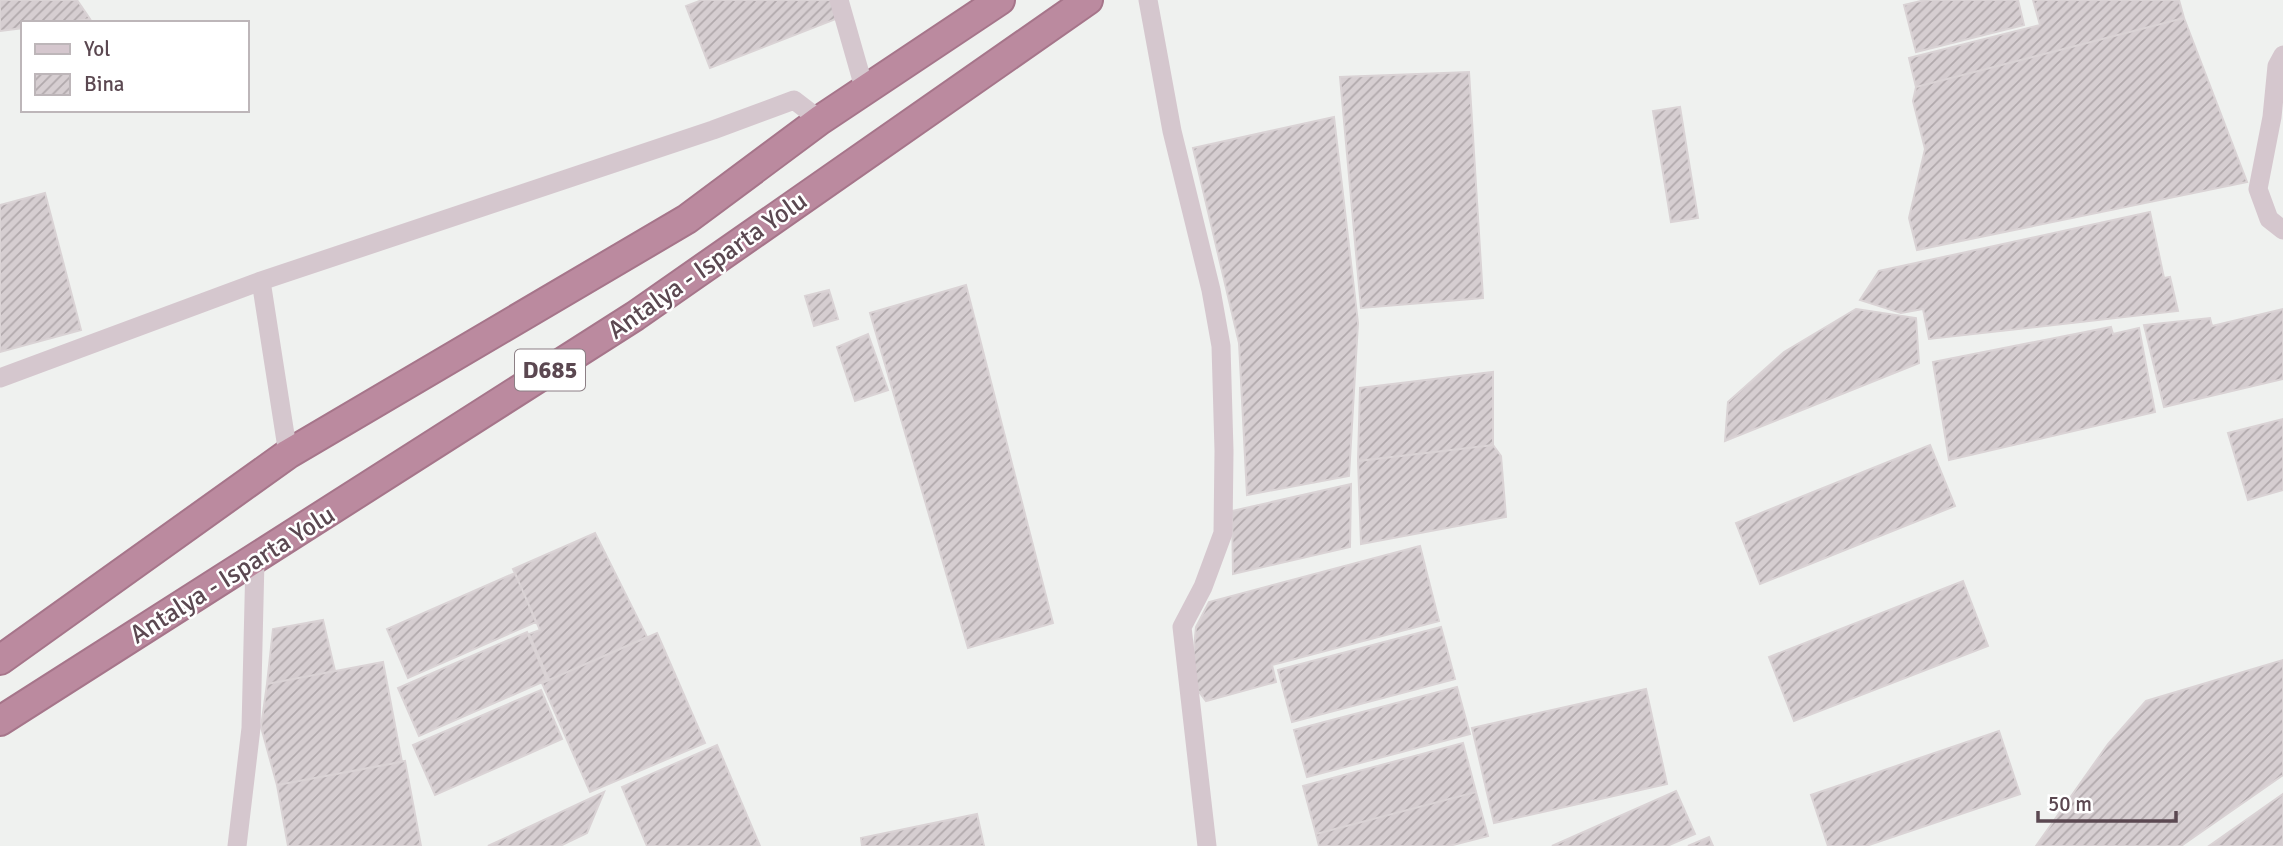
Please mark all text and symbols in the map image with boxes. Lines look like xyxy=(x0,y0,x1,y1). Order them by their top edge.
legend xyxy=(21,21,248,112)
text: Yol xyxy=(84,36,110,62)
text: Bina xyxy=(84,71,125,97)
street label: Antalya - Isparta Yolu xyxy=(602,185,813,347)
road number: D685 xyxy=(515,349,585,390)
street label: Antalya - Isparta Yolu xyxy=(124,499,341,651)
scale bar xyxy=(2038,780,2176,824)
text: 50 m xyxy=(2048,791,2092,817)

